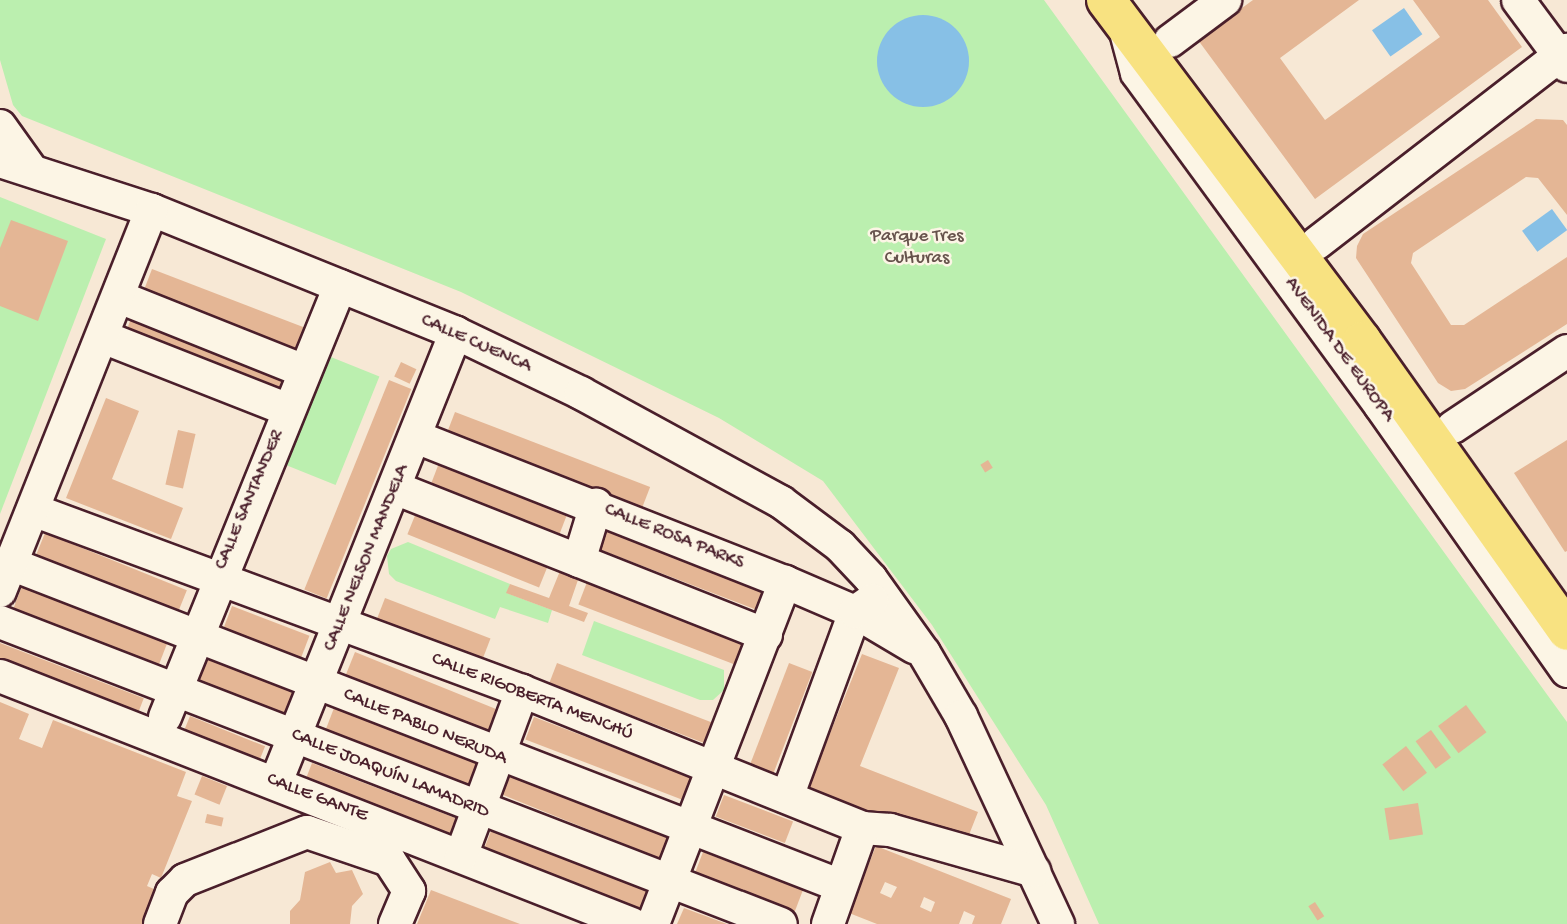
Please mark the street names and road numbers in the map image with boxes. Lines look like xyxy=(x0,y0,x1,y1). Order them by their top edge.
street label: AVENIDA DE EUROPA xyxy=(1279,273,1399,427)
street label: CALLE CUENCA xyxy=(417,309,535,379)
street label: CALLE SANTANDER xyxy=(210,427,290,573)
street label: CALLE NELSON MANDELA xyxy=(319,461,415,655)
street label: CALLE ROSA PARKS xyxy=(601,499,747,575)
street label: CALLE RIGOBERTA MENCHÚ xyxy=(428,648,636,746)
street label: CALLE PABLO NERUDA xyxy=(340,684,510,770)
street label: CALLE JOAQUÍN LAMADRID xyxy=(288,724,492,824)
street label: CALLE GANTE xyxy=(263,768,371,828)

